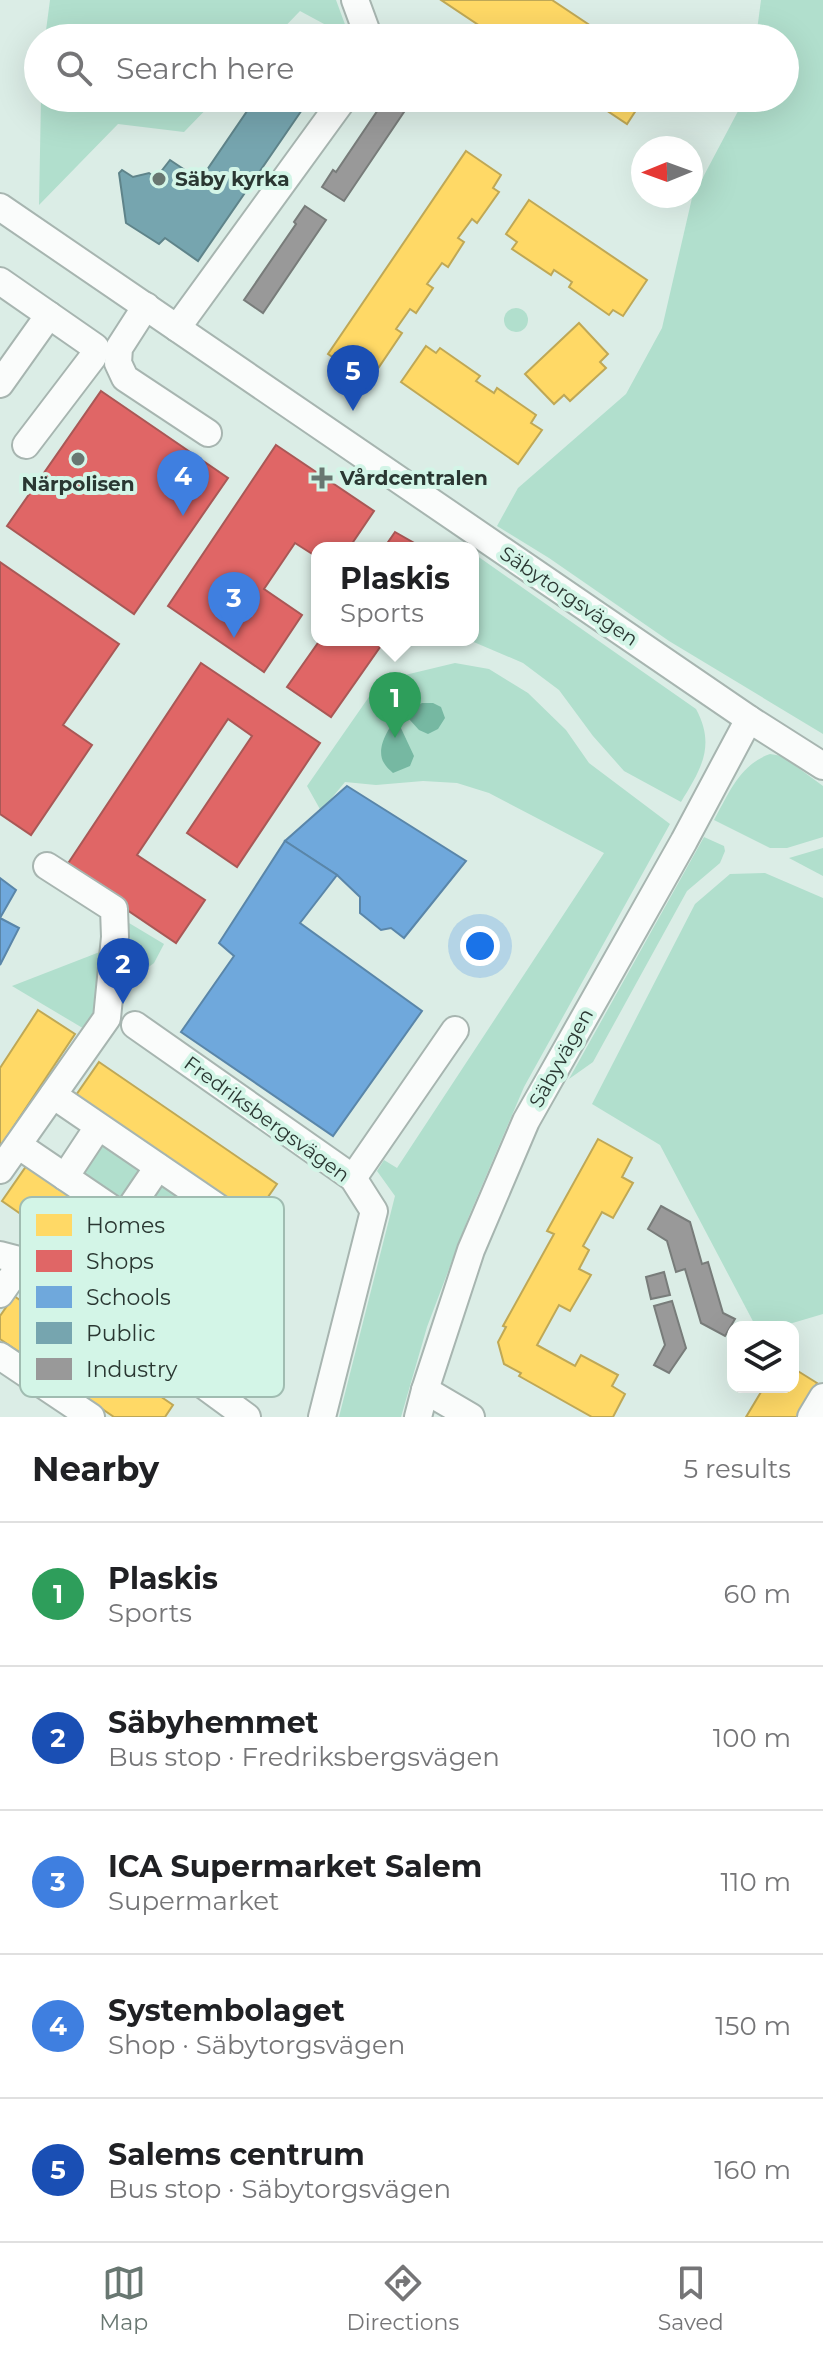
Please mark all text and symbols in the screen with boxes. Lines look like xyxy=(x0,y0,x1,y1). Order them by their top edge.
search box xyxy=(24,24,799,112)
icon: search xyxy=(52,46,96,90)
text: Search here xyxy=(116,50,294,87)
north arrow xyxy=(631,136,703,208)
place label: Säby kyrka xyxy=(175,167,290,191)
marker: Säby kyrka xyxy=(150,170,168,188)
pin: 5 xyxy=(327,345,379,411)
marker: Närpolisen xyxy=(69,450,87,468)
pin: 4 xyxy=(157,450,209,516)
place label: Vårdcentralen xyxy=(339,466,488,490)
marker: Vårdcentralen xyxy=(311,467,333,489)
place label: Närpolisen xyxy=(21,472,135,496)
street label: Säbytorgsvägen xyxy=(495,541,643,651)
popup xyxy=(311,542,479,646)
text: Plaskis xyxy=(340,560,450,597)
pin: 3 xyxy=(208,572,260,638)
text: Sports xyxy=(340,597,424,629)
pin: 1 xyxy=(369,672,421,738)
your location xyxy=(460,926,500,966)
pin: 2 xyxy=(97,938,149,1004)
street label: Säbyvägen xyxy=(524,1004,598,1112)
street label: Fredriksbergsvägen xyxy=(180,1051,354,1187)
legend xyxy=(20,1197,284,1397)
text: Homes xyxy=(86,1212,165,1239)
text: Shops xyxy=(86,1248,154,1275)
text: Schools xyxy=(86,1284,171,1311)
text: Public xyxy=(86,1320,156,1347)
map controls xyxy=(727,1321,799,1393)
button: layers xyxy=(727,1321,799,1393)
text: Industry xyxy=(86,1356,178,1383)
text: Nearby xyxy=(32,1448,159,1490)
text: 5 results xyxy=(684,1453,791,1485)
text: Plaskis xyxy=(108,1560,218,1597)
text: 1 xyxy=(53,1578,63,1610)
text: 60 m xyxy=(724,1578,791,1610)
text: Sports xyxy=(108,1597,192,1629)
text: Säbyhemmet xyxy=(108,1704,319,1741)
text: 2 xyxy=(50,1722,66,1754)
text: 100 m xyxy=(713,1722,791,1754)
text: Bus stop · Fredriksbergsvägen xyxy=(108,1741,500,1773)
text: ICA Supermarket Salem xyxy=(108,1848,482,1885)
text: 3 xyxy=(50,1866,66,1898)
text: 110 m xyxy=(721,1866,791,1898)
text: Supermarket xyxy=(108,1885,279,1917)
text: Systembolaget xyxy=(108,1992,345,2029)
text: 4 xyxy=(49,2010,67,2042)
text: 150 m xyxy=(715,2010,791,2042)
text: Shop · Säbytorgsvägen xyxy=(108,2029,405,2061)
text: Salems centrum xyxy=(108,2136,365,2173)
text: 5 xyxy=(50,2154,66,2186)
text: 160 m xyxy=(714,2154,791,2186)
text: Bus stop · Säbytorgsvägen xyxy=(108,2173,451,2205)
tab: Map xyxy=(99,2261,148,2336)
tab: Directions xyxy=(347,2261,459,2336)
tab: Saved xyxy=(658,2261,724,2336)

